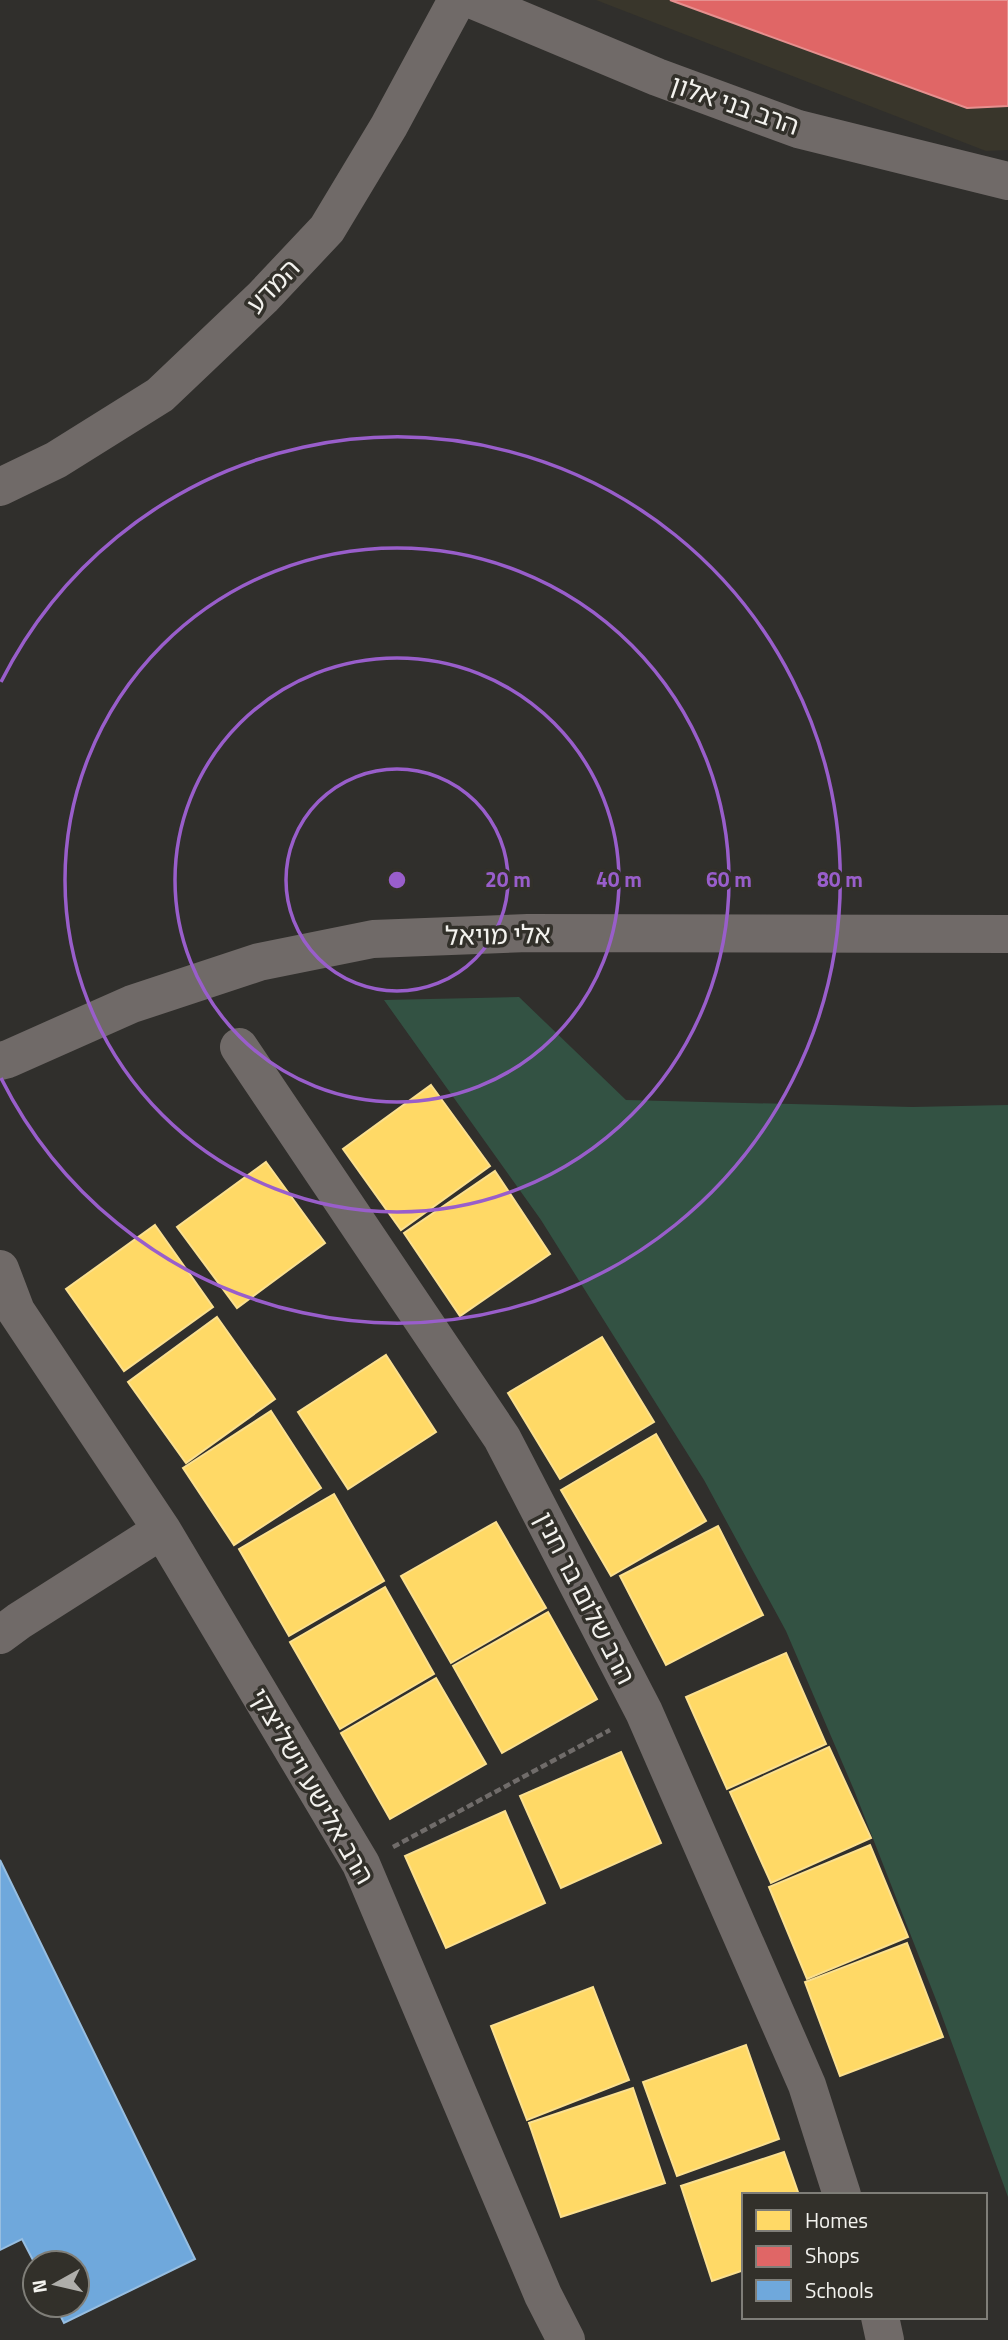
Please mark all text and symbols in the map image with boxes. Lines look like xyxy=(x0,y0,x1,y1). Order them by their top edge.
street label: הרב בני אלון xyxy=(666,64,805,145)
street label: המדע xyxy=(237,249,309,322)
text: 20 m xyxy=(485,863,531,895)
text: 40 m xyxy=(596,863,642,895)
text: 60 m xyxy=(706,863,752,895)
text: 80 m xyxy=(817,863,863,895)
centre of rings xyxy=(385,868,409,892)
street label: אלי מויאל xyxy=(445,914,551,955)
street label: הרב שלום בר חנין xyxy=(525,1504,646,1691)
street label: הרב אלישע וישליצקי xyxy=(240,1680,385,1891)
legend xyxy=(742,2193,987,2319)
text: Homes xyxy=(805,2204,868,2236)
text: Shops xyxy=(805,2239,860,2271)
north arrow xyxy=(21,2249,91,2319)
text: Schools xyxy=(805,2274,874,2306)
text: N xyxy=(23,2278,54,2295)

